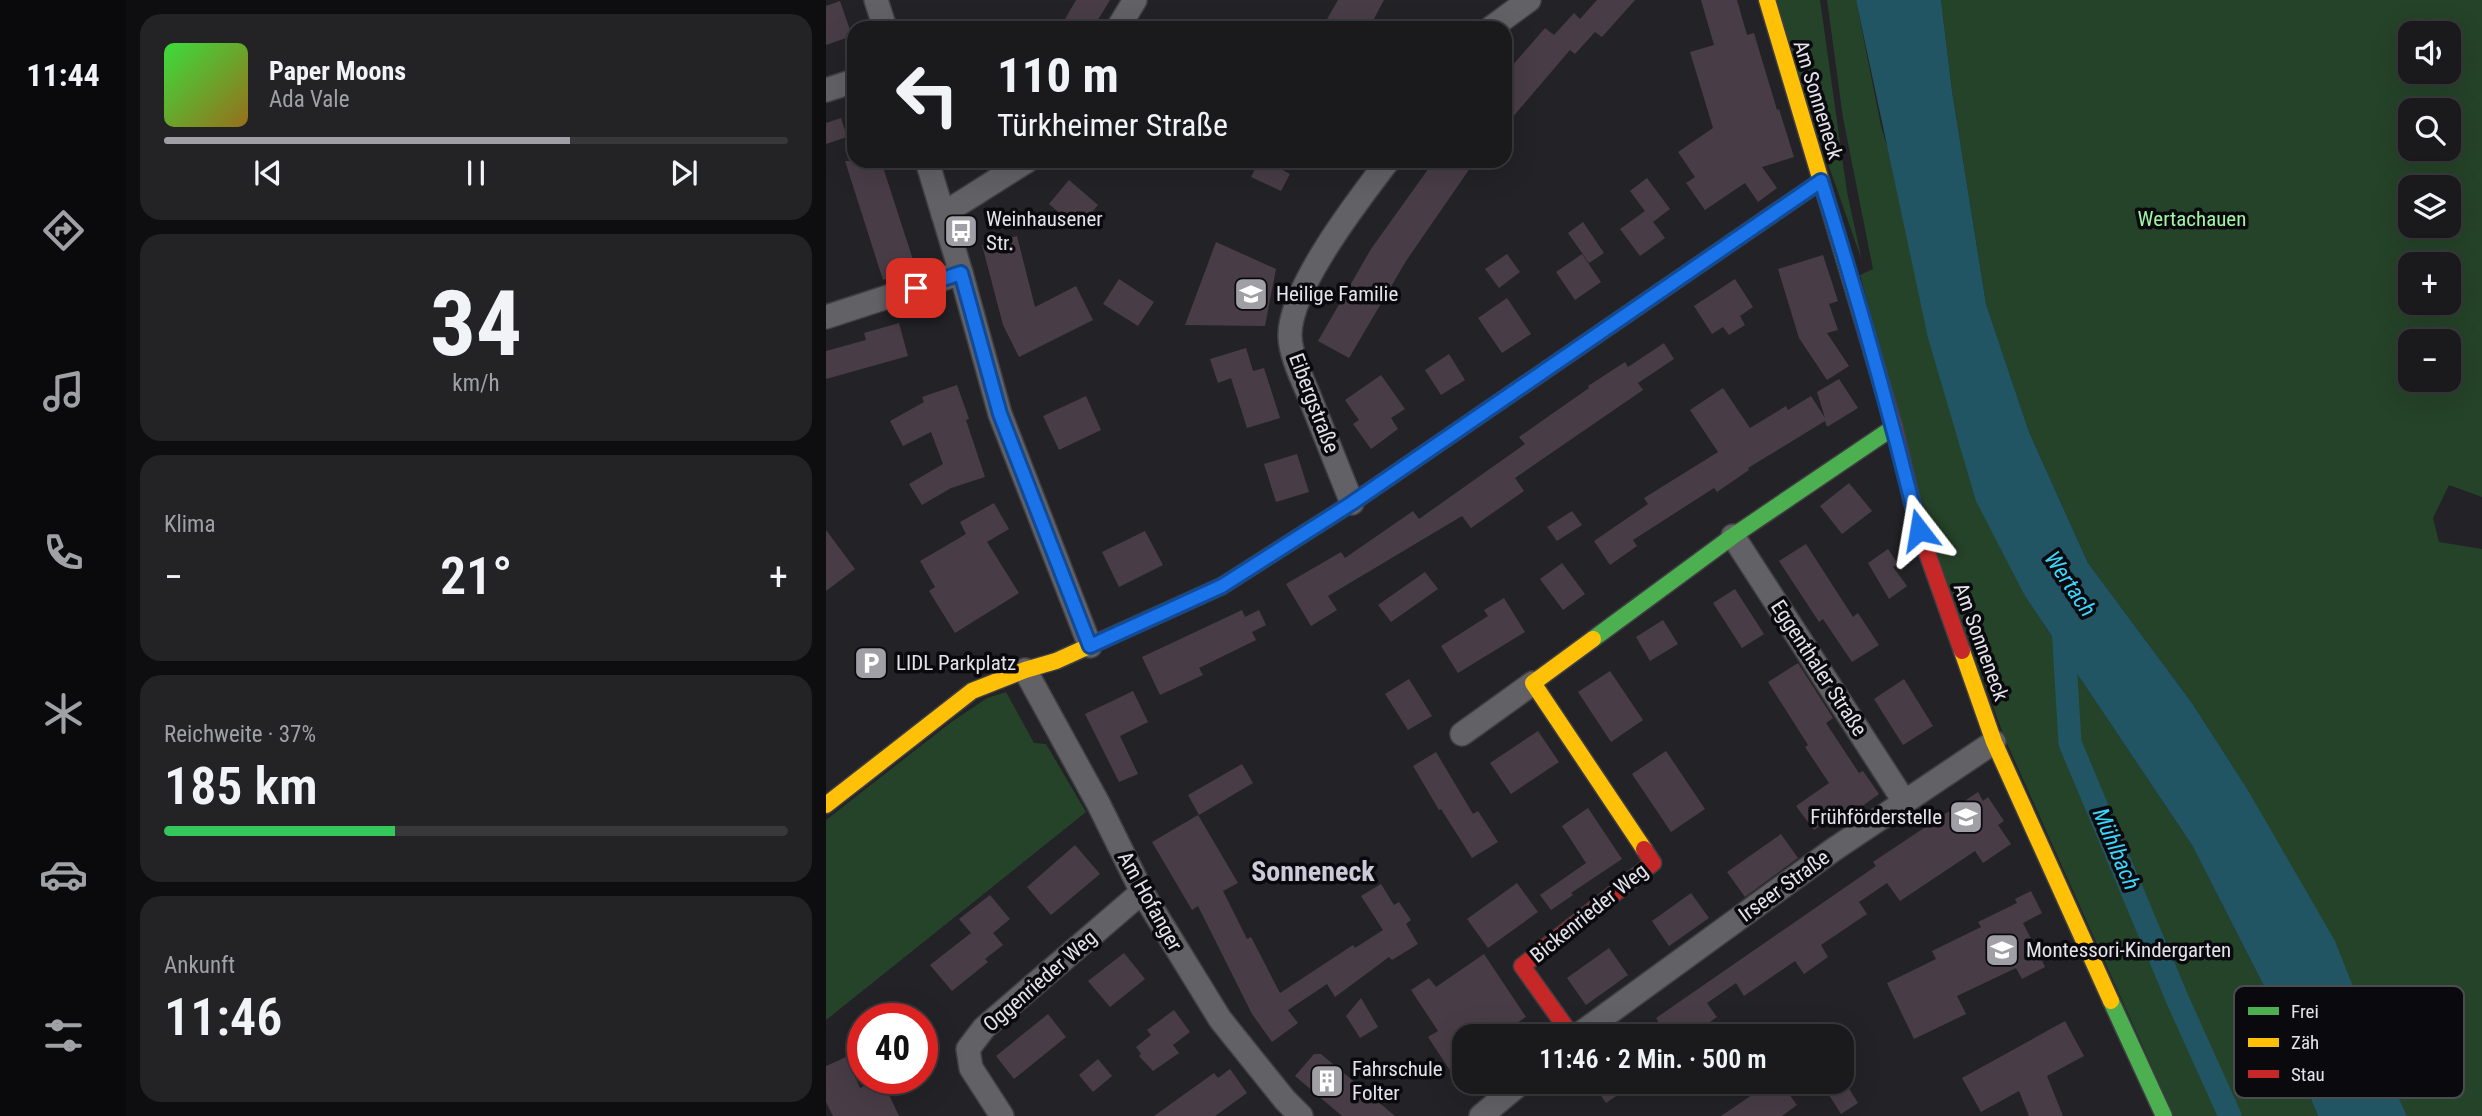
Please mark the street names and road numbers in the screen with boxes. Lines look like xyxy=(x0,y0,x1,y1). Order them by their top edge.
street label: Am Sonneneck xyxy=(1788,37,1848,163)
street label: Eibergstraße xyxy=(1284,350,1344,456)
street label: Am Sonneneck xyxy=(1949,580,2014,705)
street label: Eggenthaler Straße xyxy=(1766,596,1872,741)
street label: Irseer Straße xyxy=(1734,845,1834,927)
street label: Am Hofanger xyxy=(1113,847,1187,955)
street label: Bickenrieder Weg xyxy=(1526,858,1652,968)
street label: Oggenrieder Weg xyxy=(979,925,1101,1037)

